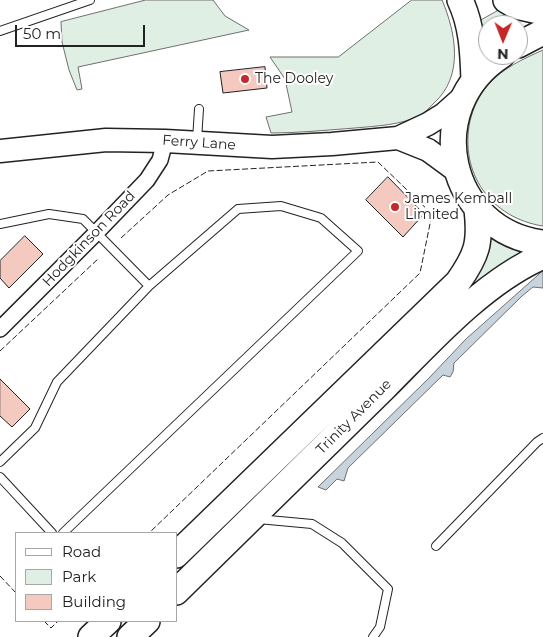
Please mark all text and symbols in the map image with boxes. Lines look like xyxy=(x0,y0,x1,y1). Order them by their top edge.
scale bar xyxy=(18,15,148,47)
north arrow xyxy=(478,15,528,65)
text: 50 m xyxy=(23,24,61,43)
text: N xyxy=(497,45,509,63)
place label: The Dooley xyxy=(255,71,333,87)
marker: The Dooley xyxy=(239,73,251,85)
street label: Ferry Lane xyxy=(162,132,236,154)
street label: Hodgkinson Road xyxy=(39,188,139,290)
place label: James Kemball Limited xyxy=(405,191,512,223)
marker: James Kemball Limited xyxy=(389,201,401,213)
street label: Trinity Avenue xyxy=(313,376,395,458)
legend xyxy=(15,532,178,622)
text: Road xyxy=(62,542,101,561)
text: Park xyxy=(62,567,96,586)
text: Building xyxy=(62,592,126,611)

